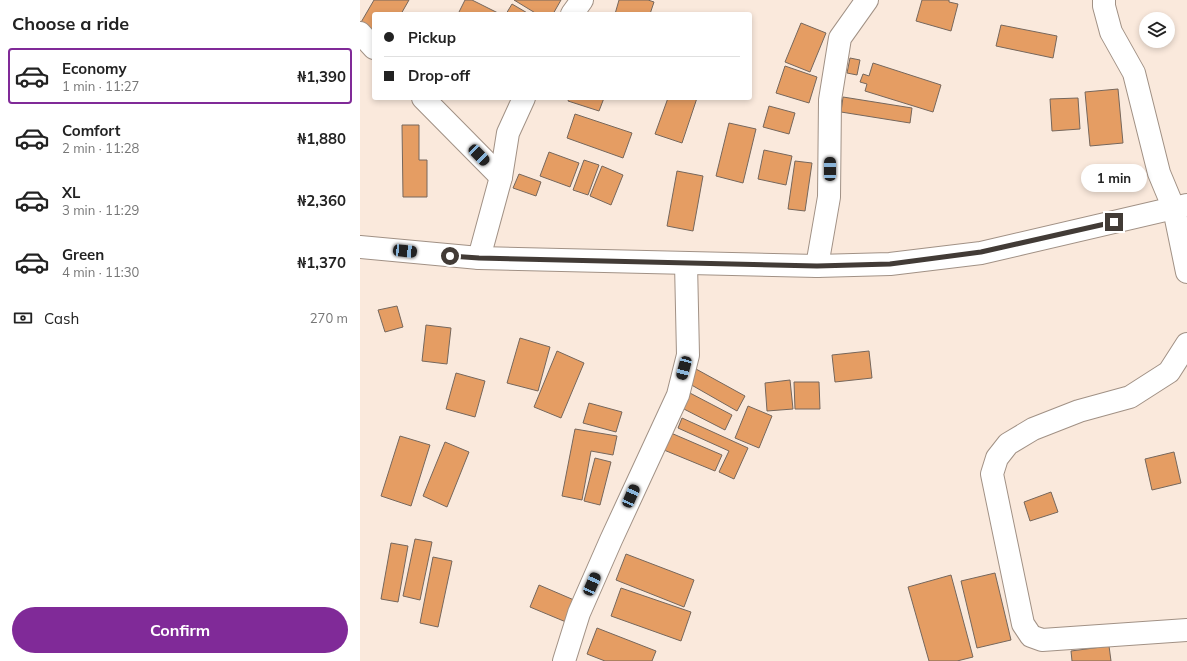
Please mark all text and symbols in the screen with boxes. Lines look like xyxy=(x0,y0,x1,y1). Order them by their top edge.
text: Choose a ride xyxy=(12,12,129,35)
map controls xyxy=(1139,12,1175,48)
button: layers xyxy=(1139,12,1175,48)
text: Pickup xyxy=(408,28,456,47)
icon: car xyxy=(14,58,50,94)
text: Economy xyxy=(62,59,127,78)
text: Drop-off xyxy=(408,66,470,85)
text: ₦1,390 xyxy=(297,67,346,86)
text: 1 min · 11:27 xyxy=(62,78,139,94)
icon: car xyxy=(14,120,50,156)
text: Comfort xyxy=(62,121,120,140)
text: ₦1,880 xyxy=(297,129,346,148)
text: 2 min · 11:28 xyxy=(62,140,139,156)
car xyxy=(466,142,492,168)
car xyxy=(824,157,836,181)
callout: 1 min xyxy=(1081,164,1147,192)
text: 1 min xyxy=(1097,170,1131,186)
icon: car xyxy=(14,182,50,218)
text: XL xyxy=(62,183,80,202)
text: ₦2,360 xyxy=(297,191,346,210)
text: 3 min · 11:29 xyxy=(62,202,139,218)
route end xyxy=(1105,213,1123,231)
icon: car xyxy=(14,244,50,280)
car xyxy=(392,244,418,258)
text: Green xyxy=(62,245,104,264)
route start xyxy=(441,247,459,265)
text: ₦1,370 xyxy=(297,253,346,272)
text: 4 min · 11:30 xyxy=(62,264,139,280)
icon: cash xyxy=(12,307,34,329)
text: Cash xyxy=(44,309,79,328)
text: 270 m xyxy=(310,310,348,326)
car xyxy=(675,355,693,381)
car xyxy=(621,483,641,509)
car xyxy=(582,571,602,597)
button: Confirm xyxy=(12,607,348,653)

